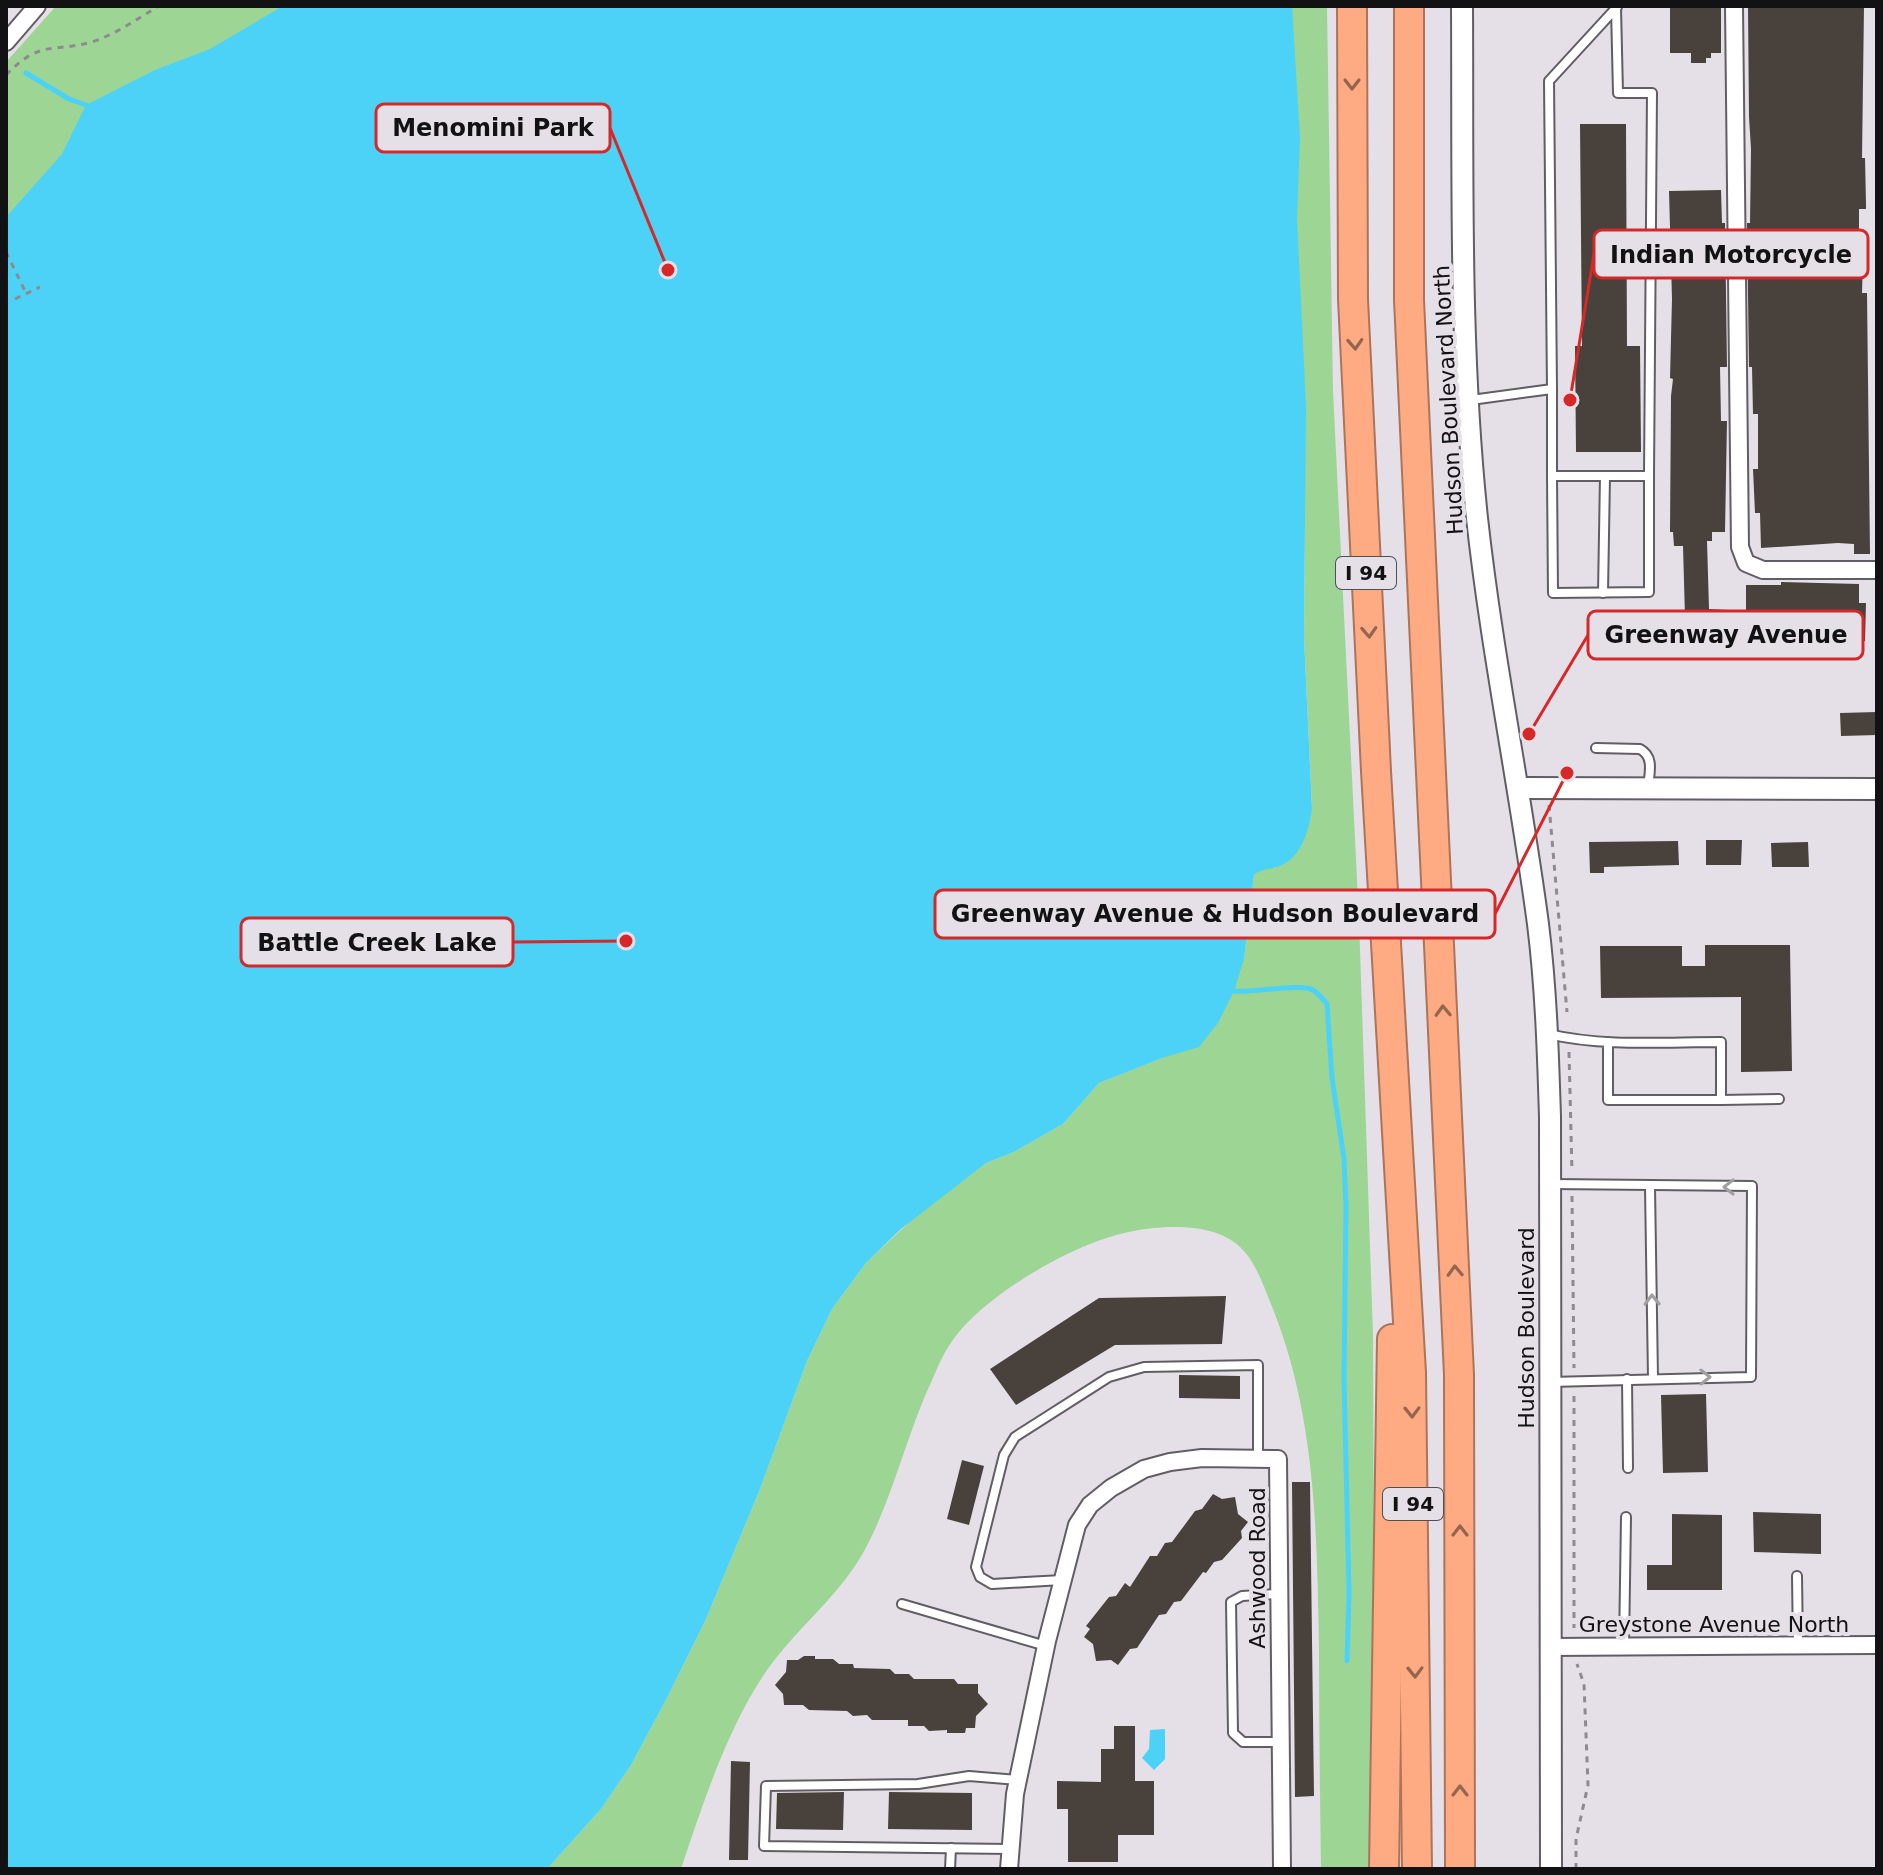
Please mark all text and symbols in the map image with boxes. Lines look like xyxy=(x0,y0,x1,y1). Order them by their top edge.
one-way arrow xyxy=(1343,78,1361,91)
callout: Menomini Park xyxy=(376,104,610,152)
text: Menomini Park xyxy=(392,114,595,142)
callout: Indian Motorcycle xyxy=(1594,230,1868,278)
text: Indian Motorcycle xyxy=(1610,241,1852,269)
street label: Hudson Boulevard North xyxy=(1429,264,1468,535)
one-way arrow xyxy=(1346,338,1363,351)
road number: I 94 xyxy=(1336,557,1396,589)
callout: Greenway Avenue xyxy=(1588,611,1863,659)
text: Greenway Avenue xyxy=(1605,621,1847,649)
one-way arrow xyxy=(1361,626,1378,639)
callout: Greenway Avenue & Hudson Boulevard xyxy=(935,890,1495,938)
text: Greenway Avenue & Hudson Boulevard xyxy=(951,900,1479,928)
callout: Battle Creek Lake xyxy=(241,918,513,966)
text: Battle Creek Lake xyxy=(257,929,497,957)
one-way arrow xyxy=(1435,1004,1452,1017)
one-way arrow xyxy=(1722,1178,1735,1195)
street label: Hudson Boulevard xyxy=(1514,1227,1539,1429)
one-way arrow xyxy=(1446,1264,1463,1277)
one-way arrow xyxy=(1643,1293,1661,1306)
one-way arrow xyxy=(1699,1369,1712,1386)
one-way arrow xyxy=(1403,1406,1420,1419)
street label: Ashwood Road xyxy=(1245,1487,1270,1649)
road number: I 94 xyxy=(1383,1488,1443,1520)
one-way arrow xyxy=(1451,1524,1469,1537)
street label: Greystone Avenue North xyxy=(1579,1612,1849,1637)
one-way arrow xyxy=(1406,1666,1423,1679)
one-way arrow xyxy=(1451,1784,1469,1797)

